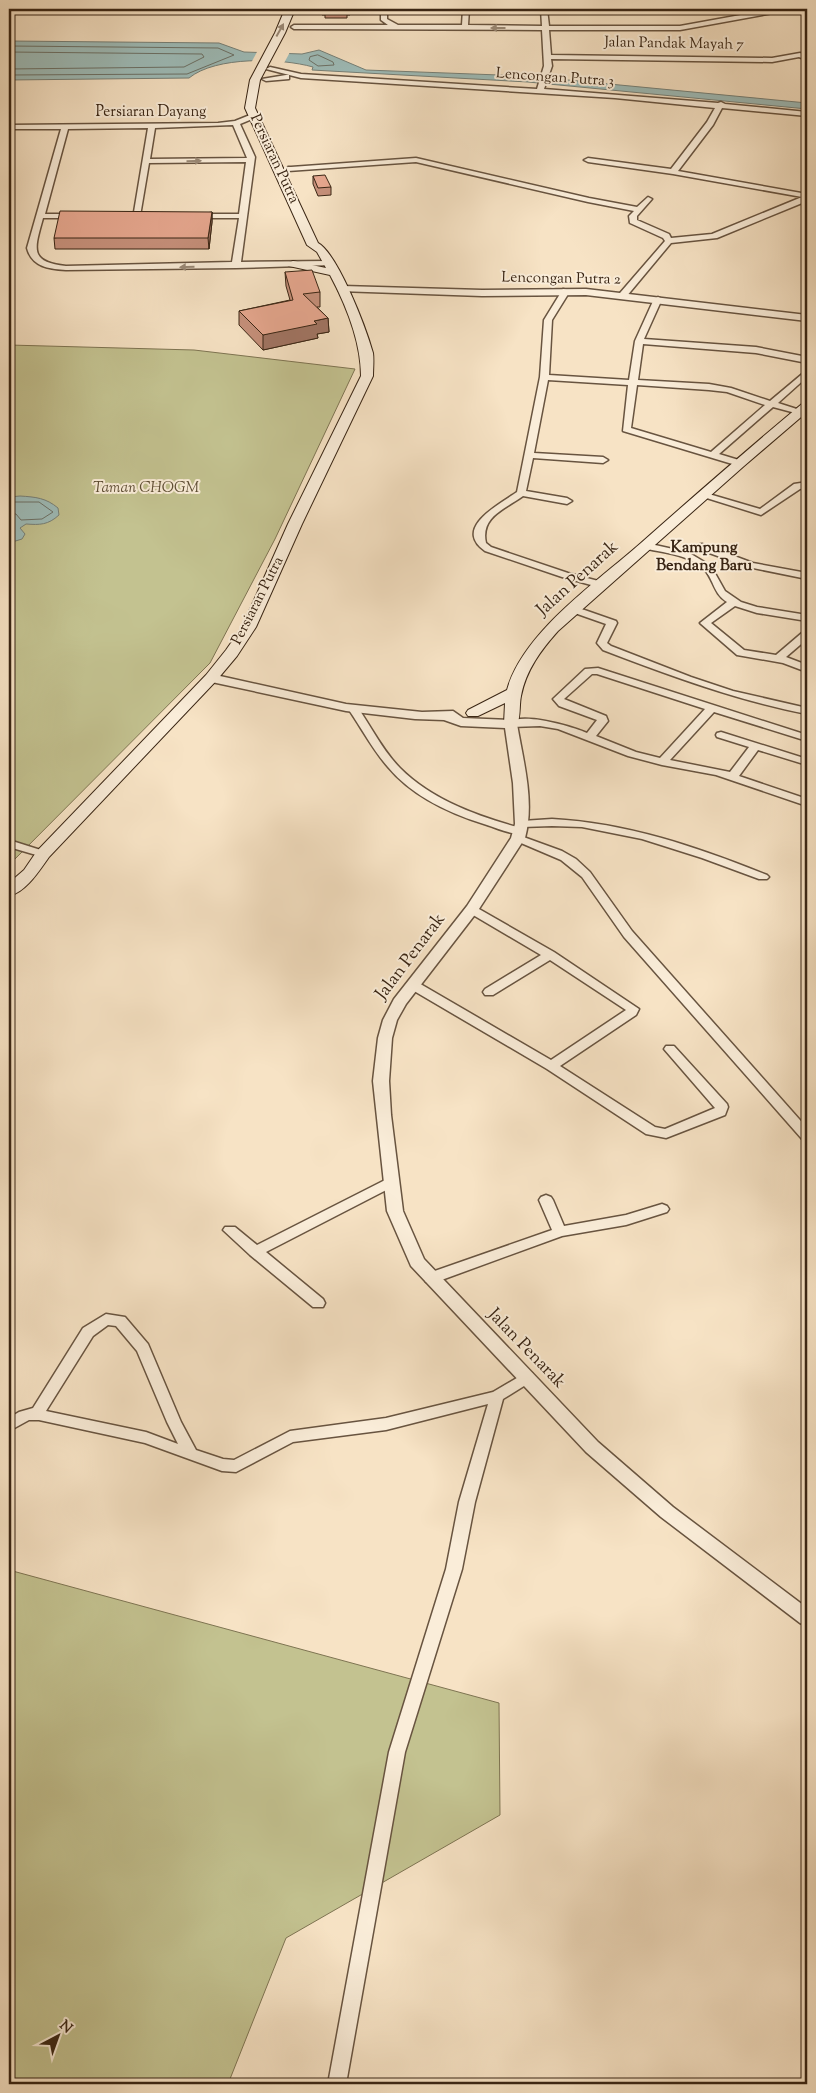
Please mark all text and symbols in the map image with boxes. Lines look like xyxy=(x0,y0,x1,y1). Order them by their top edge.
one-way arrow xyxy=(275,23,284,36)
one-way arrow xyxy=(489,23,505,31)
street label: Jalan Pandak Mayah 7 xyxy=(603,32,744,56)
street label: Lencongan Putra 3 xyxy=(495,63,615,93)
street label: Persiaran Dayang xyxy=(96,102,206,123)
street label: Persiaran Putra xyxy=(244,111,304,207)
one-way arrow xyxy=(186,157,202,165)
one-way arrow xyxy=(179,263,195,271)
street label: Lencongan Putra 2 xyxy=(501,267,621,291)
park label: Taman CHOGM xyxy=(93,478,199,499)
street label: Jalan Penarak xyxy=(530,535,625,624)
district label: Kampung Bendang Baru xyxy=(656,537,753,578)
street label: Persiaran Putra xyxy=(227,553,289,649)
street label: Jalan Penarak xyxy=(369,908,452,1007)
street label: Jalan Penarak xyxy=(480,1302,571,1395)
north arrow xyxy=(32,2010,82,2060)
text: N xyxy=(54,2016,76,2039)

